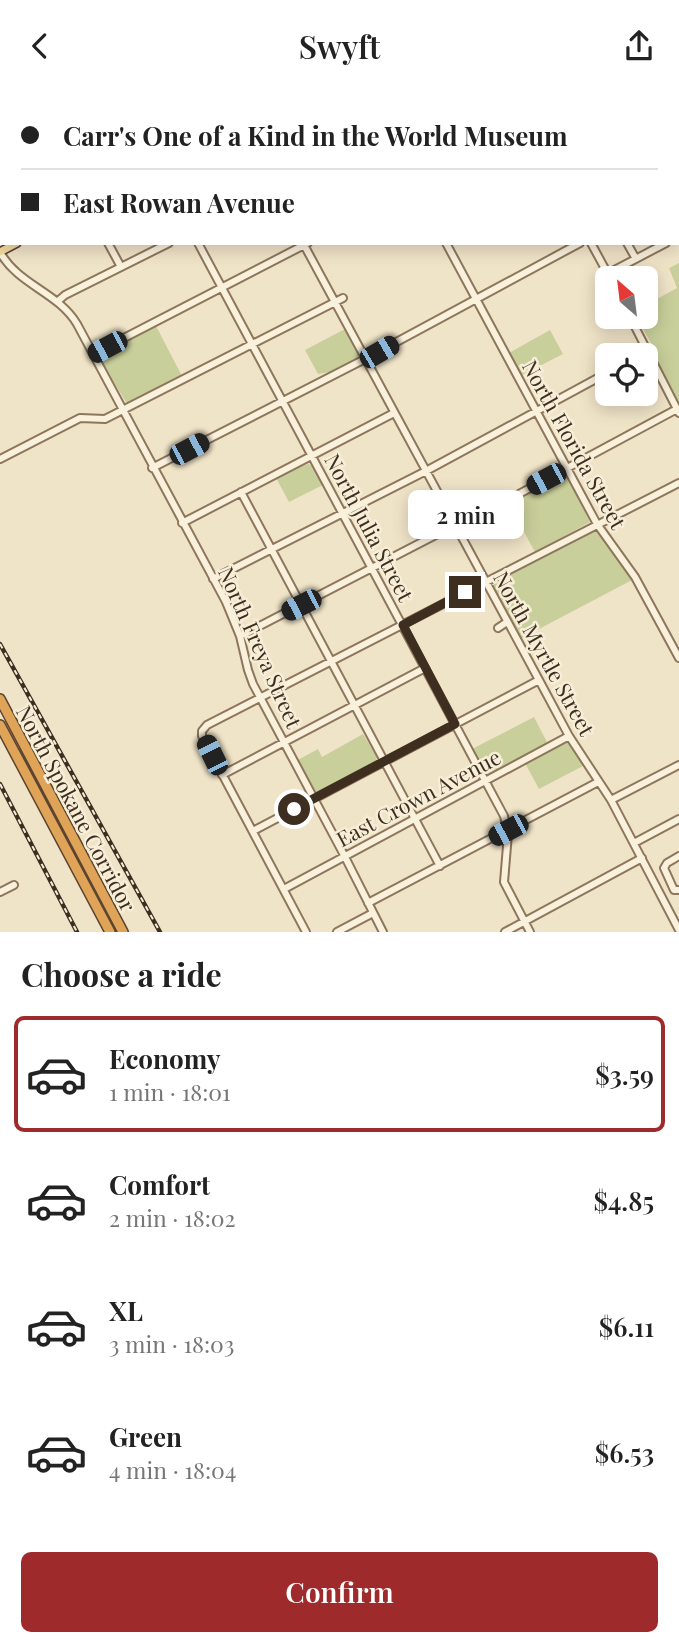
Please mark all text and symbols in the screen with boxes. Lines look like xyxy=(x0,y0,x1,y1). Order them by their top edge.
text: Swyft xyxy=(299,24,380,67)
icon: back xyxy=(21,27,59,65)
icon: share xyxy=(620,27,658,65)
text: Carr's One of a Kind in the World Museum xyxy=(63,118,568,153)
text: East Rowan Avenue xyxy=(63,185,295,220)
north arrow xyxy=(595,266,658,329)
map controls xyxy=(595,266,658,406)
car xyxy=(84,328,131,366)
car xyxy=(356,332,403,372)
button: locate xyxy=(595,343,658,406)
street label: North Florida Street xyxy=(517,355,633,534)
car xyxy=(166,430,213,468)
street label: North Julia Street xyxy=(319,448,421,606)
car xyxy=(523,460,570,498)
callout: 2 min xyxy=(407,491,523,539)
text: 2 min xyxy=(437,499,495,530)
street label: North Freya Street xyxy=(213,562,309,733)
street label: North Myrtle Street xyxy=(488,566,602,741)
route end xyxy=(449,576,481,608)
car xyxy=(278,586,325,624)
street label: North Spokane Corridor xyxy=(11,700,143,916)
car xyxy=(194,732,231,778)
street label: East Crown Avenue xyxy=(331,742,505,852)
route start xyxy=(278,793,310,825)
car xyxy=(485,811,532,849)
text: Choose a ride xyxy=(21,952,222,995)
text: Economy xyxy=(109,1041,220,1076)
icon: car xyxy=(25,1043,88,1106)
text: $3.59 xyxy=(595,1057,654,1092)
text: 1 min · 18:01 xyxy=(109,1076,231,1107)
text: Comfort xyxy=(109,1167,210,1202)
icon: car xyxy=(25,1169,88,1232)
text: $4.85 xyxy=(593,1183,654,1218)
text: 2 min · 18:02 xyxy=(109,1202,236,1233)
text: XL xyxy=(109,1293,143,1328)
icon: car xyxy=(25,1295,88,1358)
text: $6.11 xyxy=(599,1309,654,1344)
text: 3 min · 18:03 xyxy=(109,1328,234,1359)
text: Green xyxy=(109,1419,182,1454)
icon: car xyxy=(25,1421,88,1484)
text: $6.53 xyxy=(595,1435,654,1470)
text: 4 min · 18:04 xyxy=(109,1454,236,1485)
button: Confirm xyxy=(21,1552,658,1632)

